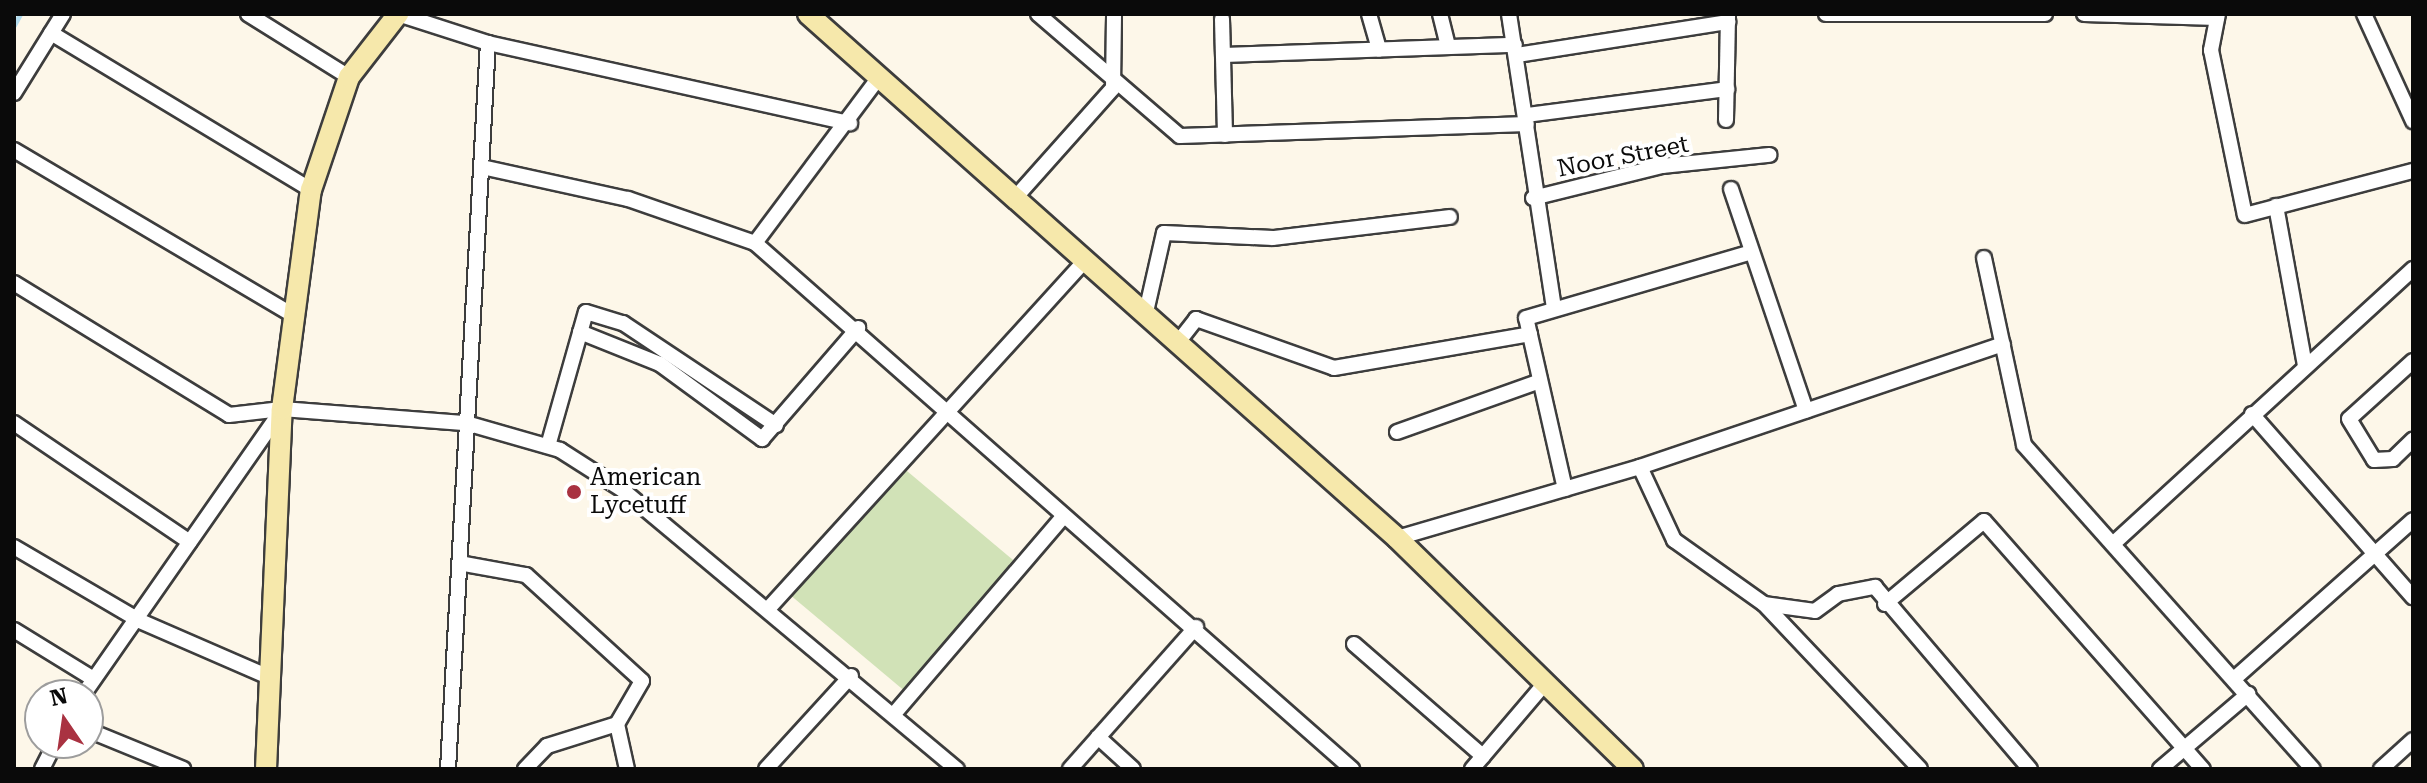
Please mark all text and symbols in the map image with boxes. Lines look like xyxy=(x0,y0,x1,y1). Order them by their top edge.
street label: Noor Street xyxy=(1555,130,1691,184)
place label: American Lycetuff xyxy=(590,464,701,520)
marker: American Lycetuff xyxy=(565,483,583,501)
north arrow xyxy=(24,679,104,759)
text: N xyxy=(48,683,70,711)

